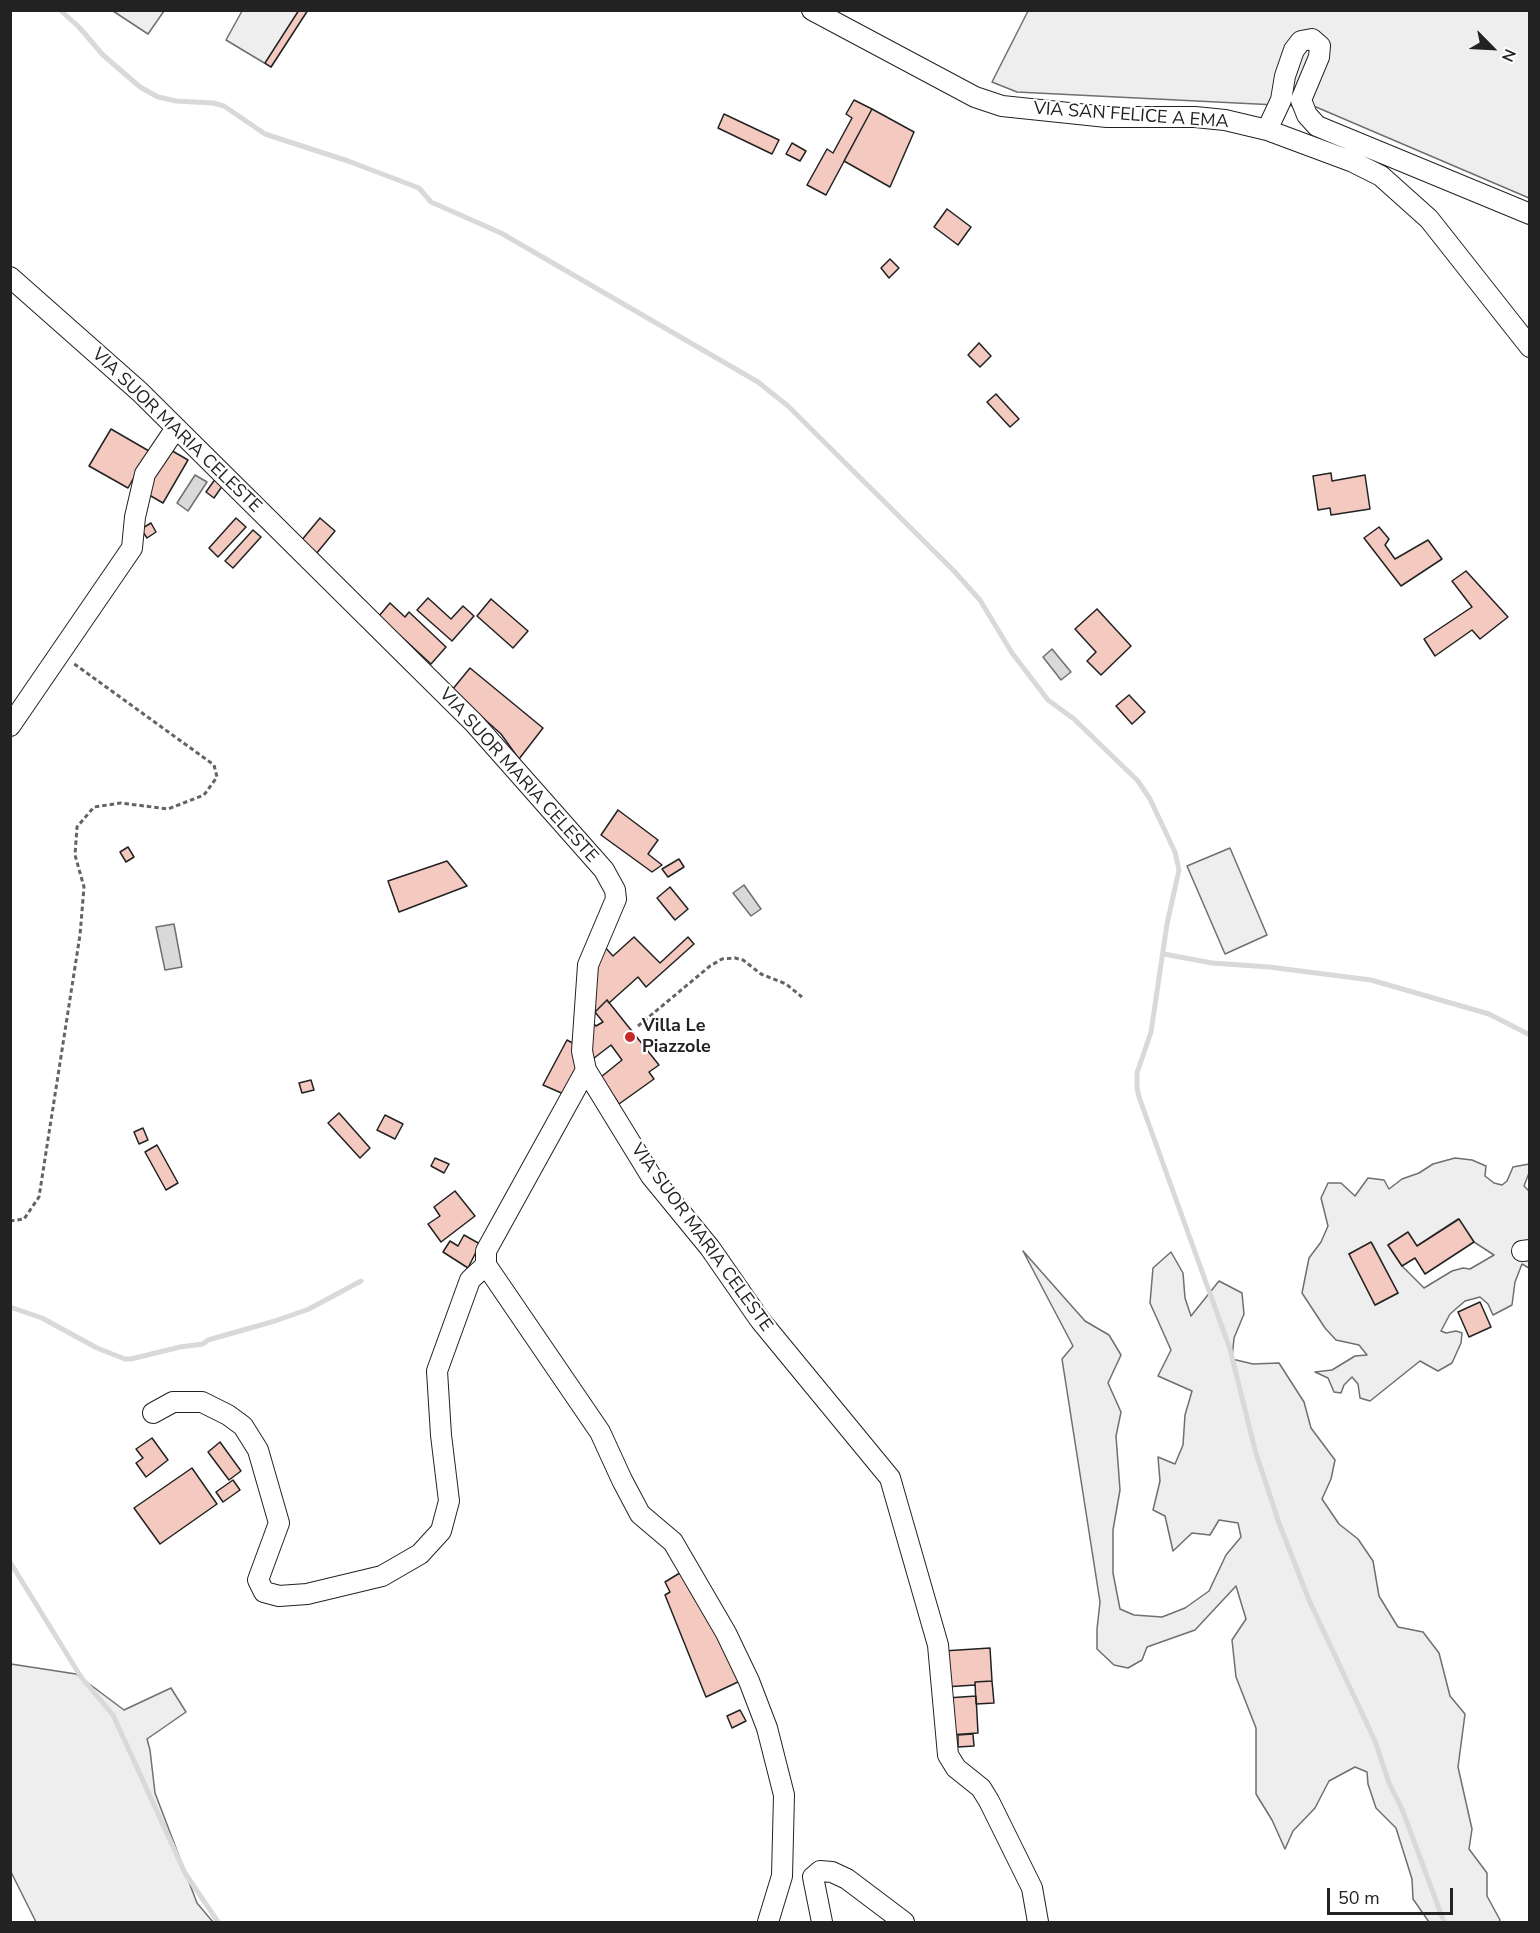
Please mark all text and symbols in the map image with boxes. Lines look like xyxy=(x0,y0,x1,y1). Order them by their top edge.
north arrow xyxy=(1462,18,1522,78)
text: N xyxy=(1496,45,1521,65)
street label: VIA SAN FELICE A EMA xyxy=(1033,98,1229,134)
street label: VIA SUOR MARIA CELESTE xyxy=(87,344,265,518)
street label: VIA SUOR MARIA CELESTE xyxy=(434,684,602,868)
place label: Villa Le Piazzole xyxy=(642,1016,711,1058)
marker: Villa Le Piazzole xyxy=(623,1030,637,1044)
street label: VIA SUOR MARIA CELESTE xyxy=(626,1140,776,1336)
scale bar xyxy=(1330,1876,1456,1914)
text: 50 m xyxy=(1338,1886,1380,1910)

